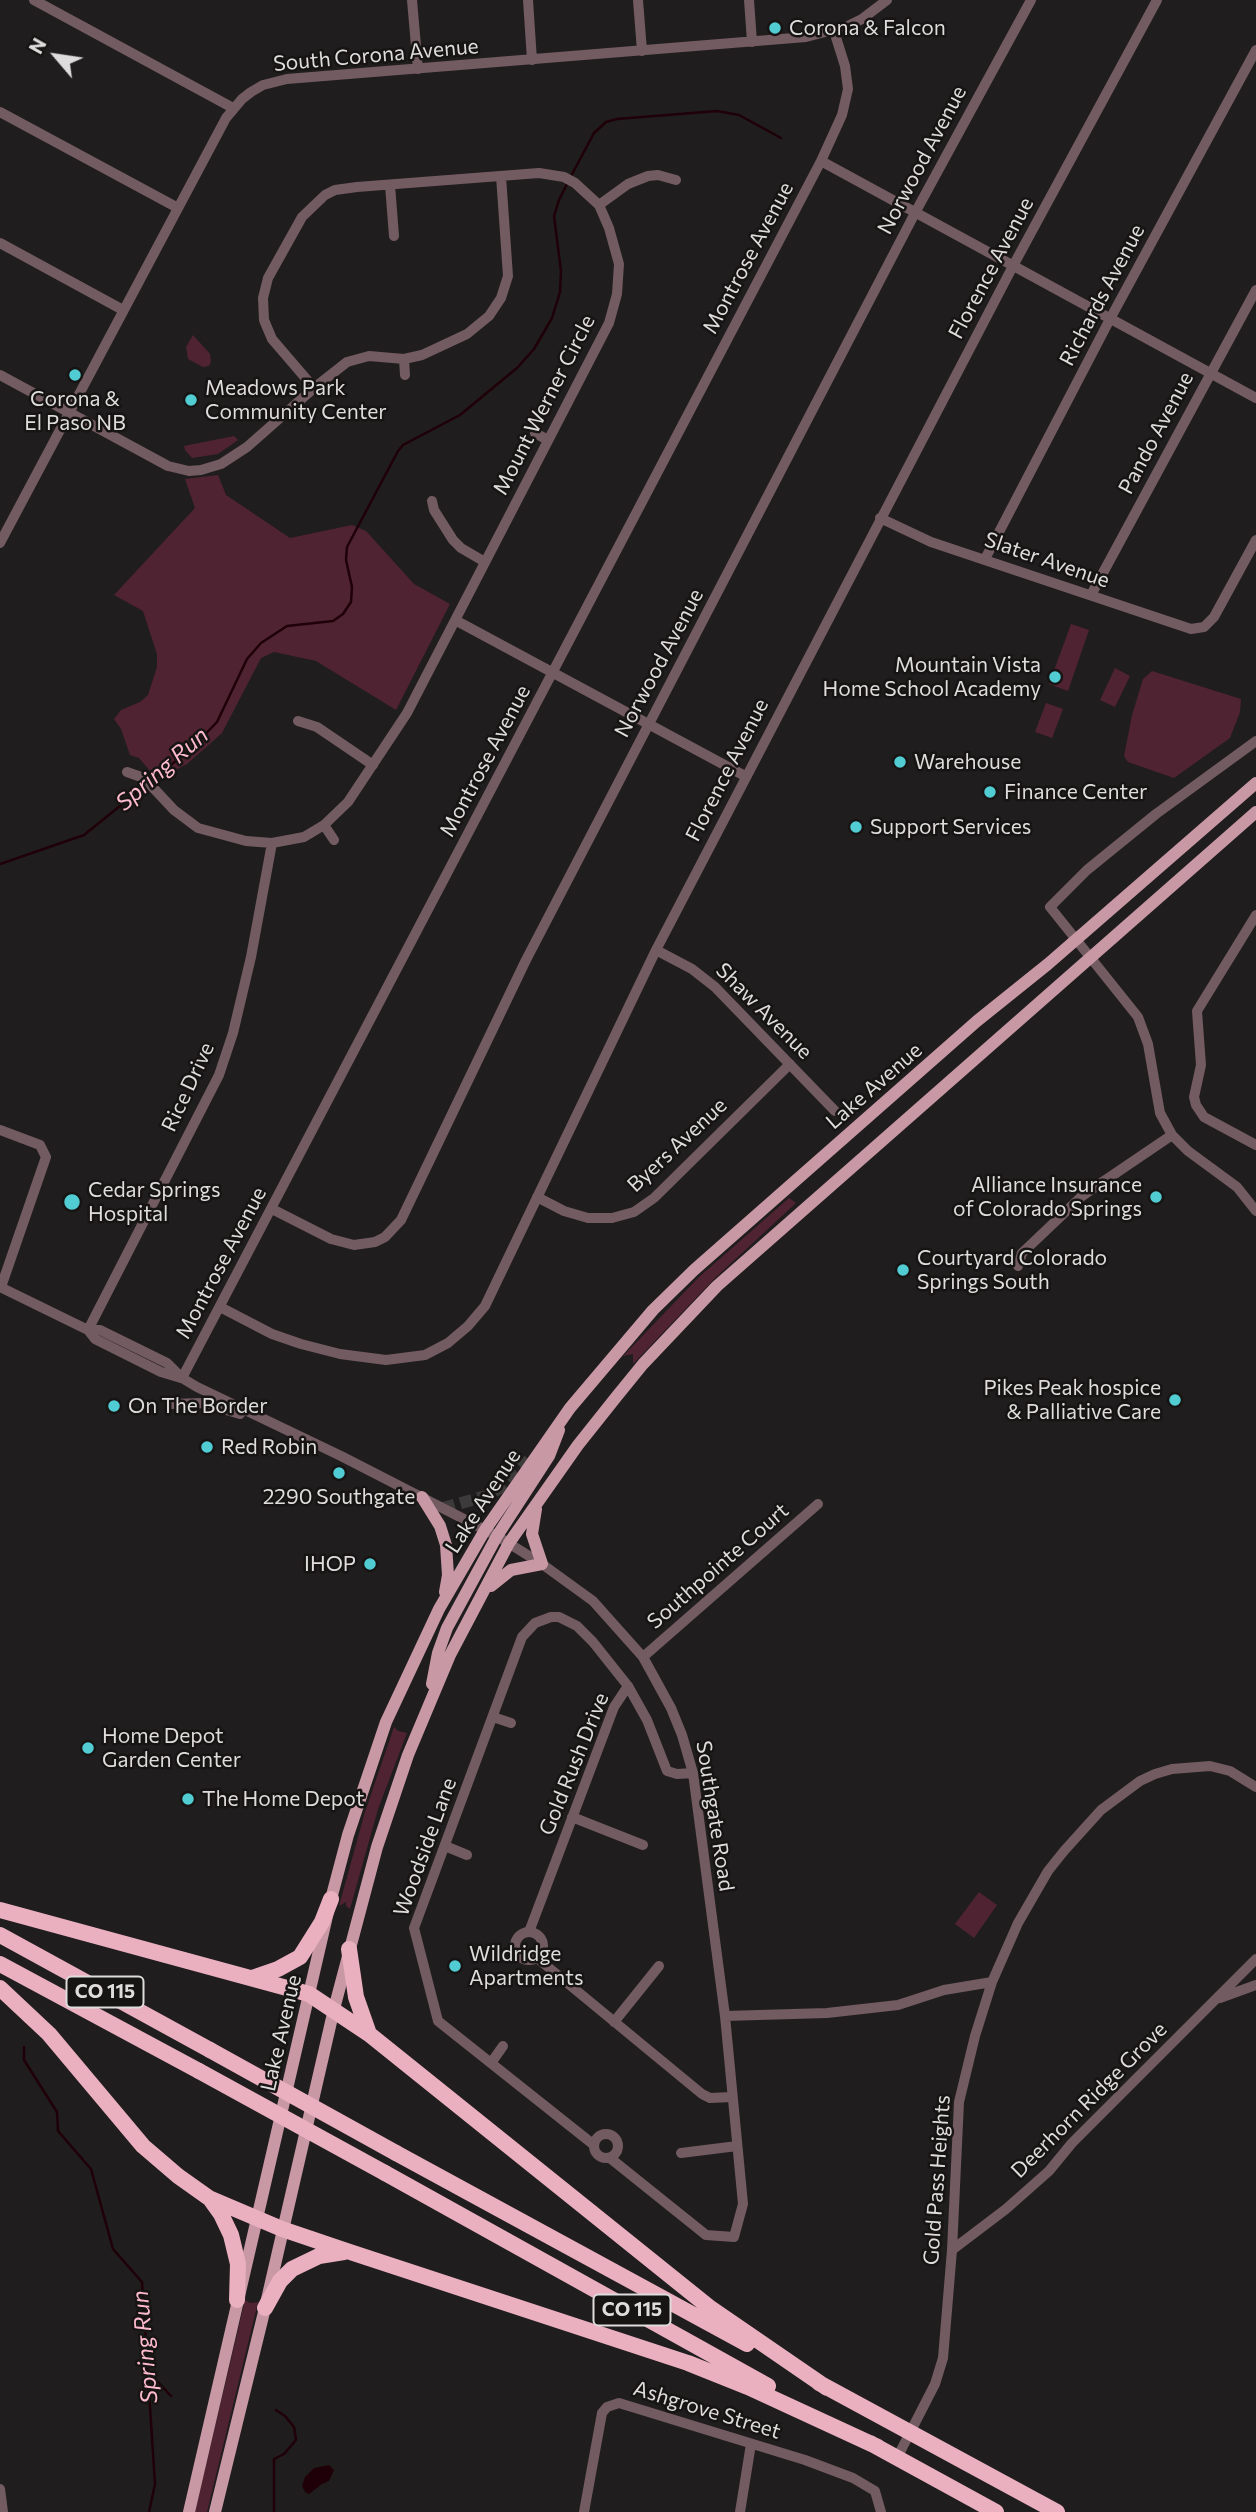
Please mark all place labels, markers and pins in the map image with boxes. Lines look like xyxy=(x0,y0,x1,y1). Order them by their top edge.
place label: Corona & Falcon xyxy=(789,15,946,41)
marker: Corona & Falcon xyxy=(767,20,783,36)
marker: Corona & El Paso NB xyxy=(67,367,83,383)
place label: Meadows Park Community Center xyxy=(205,375,387,425)
place label: Corona & El Paso NB xyxy=(24,386,126,436)
marker: Meadows Park Community Center xyxy=(183,392,199,408)
place label: Mountain Vista Home School Academy xyxy=(823,652,1041,702)
marker: Mountain Vista Home School Academy xyxy=(1047,669,1063,685)
place label: Warehouse xyxy=(914,749,1021,775)
marker: Warehouse xyxy=(892,754,908,770)
place label: Finance Center xyxy=(1004,779,1147,805)
marker: Finance Center xyxy=(982,784,998,800)
place label: Support Services xyxy=(870,814,1031,840)
marker: Support Services xyxy=(848,819,864,835)
place label: Alliance Insurance of Colorado Springs xyxy=(953,1172,1142,1222)
place label: Cedar Springs Hospital xyxy=(88,1177,220,1227)
marker: Alliance Insurance of Colorado Springs xyxy=(1148,1189,1164,1205)
marker: Cedar Springs Hospital xyxy=(62,1192,82,1212)
place label: Courtyard Colorado Springs South xyxy=(917,1245,1107,1295)
marker: Courtyard Colorado Springs South xyxy=(895,1262,911,1278)
place label: Pikes Peak hospice & Palliative Care xyxy=(983,1375,1161,1425)
marker: Pikes Peak hospice & Palliative Care xyxy=(1167,1392,1183,1408)
place label: On The Border xyxy=(128,1393,268,1419)
marker: On The Border xyxy=(106,1398,122,1414)
place label: Red Robin xyxy=(221,1434,317,1460)
marker: Red Robin xyxy=(199,1439,215,1455)
marker: 2290 Southgate xyxy=(331,1465,347,1481)
place label: 2290 Southgate xyxy=(263,1484,415,1510)
place label: IHOP xyxy=(304,1551,356,1577)
marker: IHOP xyxy=(362,1556,378,1572)
place label: Home Depot Garden Center xyxy=(102,1723,241,1773)
marker: Home Depot Garden Center xyxy=(80,1740,96,1756)
place label: The Home Depot xyxy=(202,1786,364,1812)
marker: The Home Depot xyxy=(180,1791,196,1807)
place label: Wildridge Apartments xyxy=(469,1941,583,1991)
marker: Wildridge Apartments xyxy=(447,1958,463,1974)

